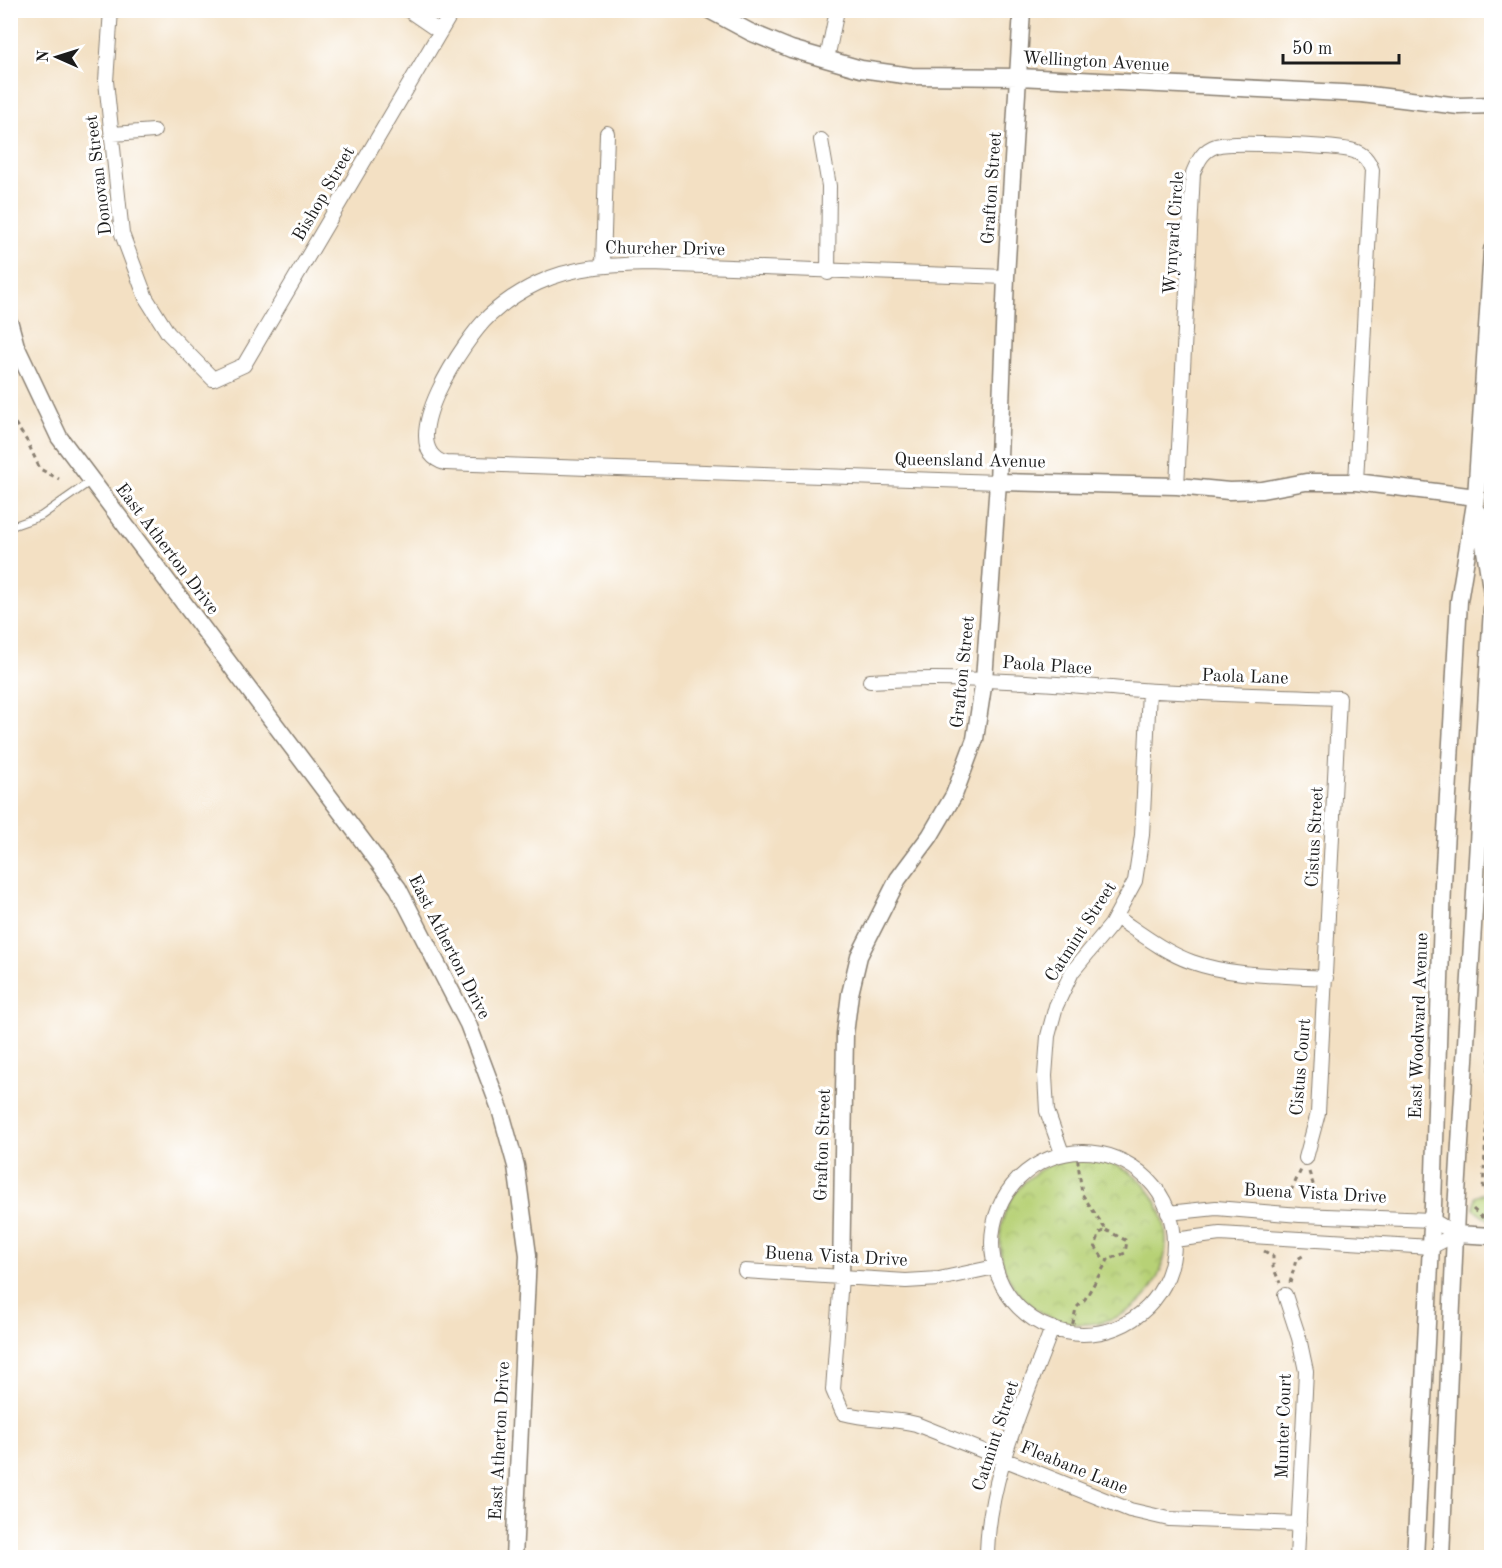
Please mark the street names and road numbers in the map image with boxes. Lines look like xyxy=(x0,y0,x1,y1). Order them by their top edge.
street label: Wellington Avenue xyxy=(1022,49,1170,75)
street label: Donovan Street xyxy=(83,114,115,236)
street label: Grafton Street xyxy=(979,131,1005,245)
street label: Bishop Street xyxy=(290,144,358,244)
street label: Wynyard Circle xyxy=(1161,171,1187,295)
street label: Churcher Drive xyxy=(605,239,725,259)
street label: Queensland Avenue xyxy=(894,451,1046,471)
street label: East Atherton Drive xyxy=(112,480,222,618)
street label: Grafton Street xyxy=(948,615,978,729)
street label: Paola Place xyxy=(1001,654,1093,678)
street label: Paola Lane xyxy=(1201,666,1289,688)
street label: Cistus Street xyxy=(1303,786,1327,888)
street label: East Atherton Drive xyxy=(405,872,493,1022)
street label: Catmint Street xyxy=(1042,879,1120,985)
street label: East Woodward Avenue xyxy=(1407,933,1431,1119)
street label: Cistus Court xyxy=(1288,1018,1314,1116)
street label: Grafton Street xyxy=(812,1088,834,1202)
street label: Buena Vista Drive xyxy=(1243,1181,1387,1207)
street label: Buena Vista Drive xyxy=(764,1244,908,1270)
street label: East Atherton Drive xyxy=(487,1361,513,1521)
street label: Munter Court xyxy=(1273,1373,1295,1479)
street label: Catmint Street xyxy=(970,1378,1022,1494)
street label: Fleabane Lane xyxy=(1018,1438,1130,1498)

